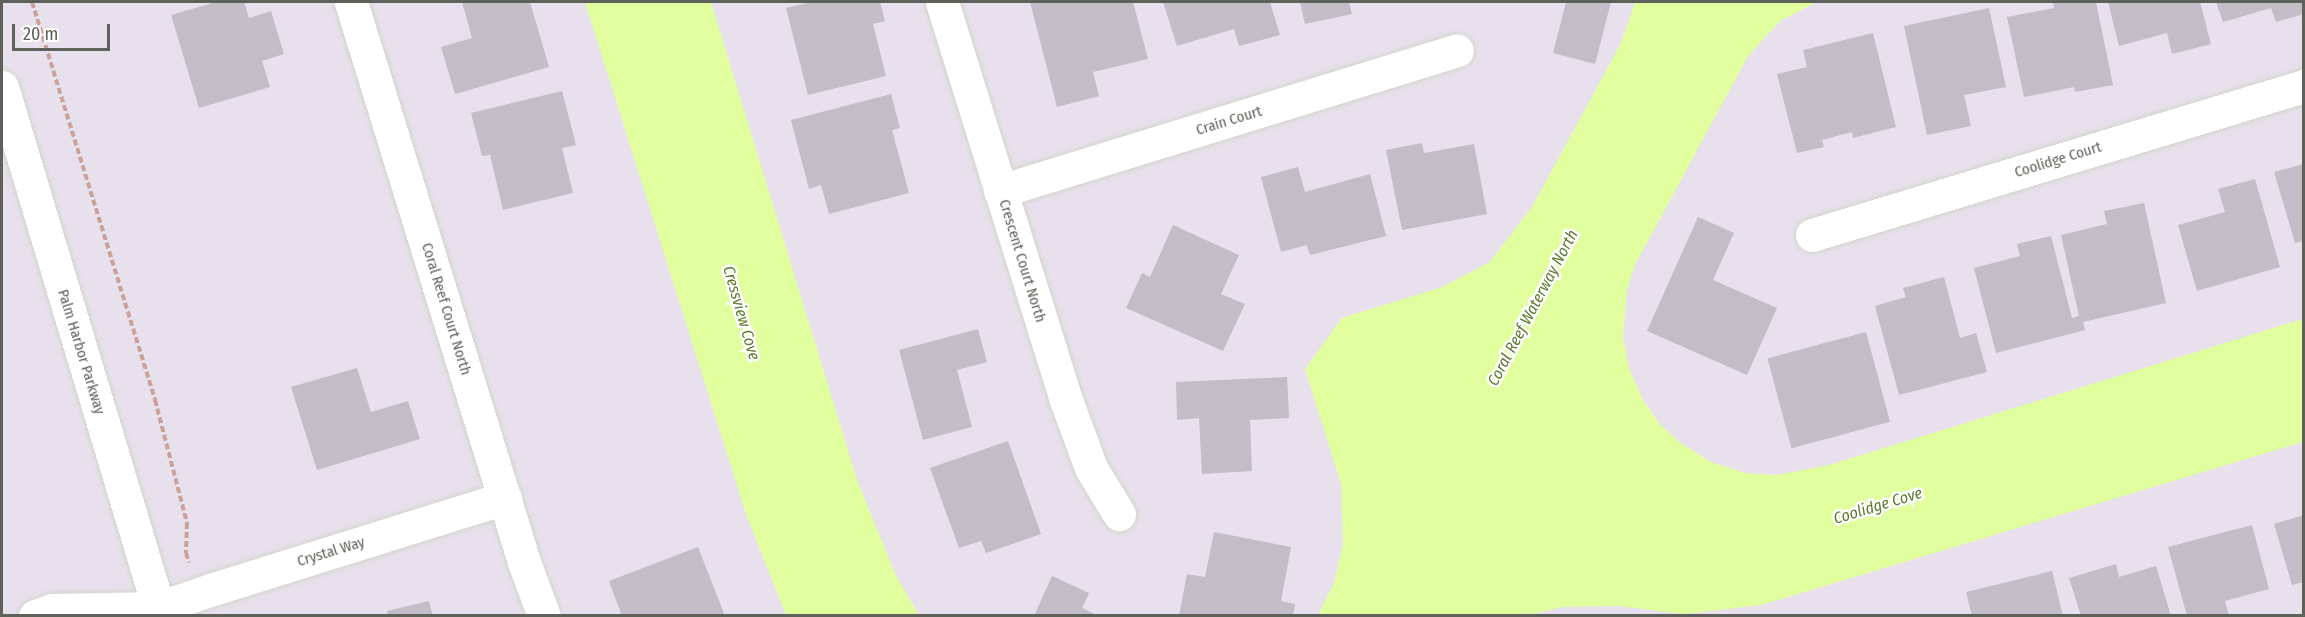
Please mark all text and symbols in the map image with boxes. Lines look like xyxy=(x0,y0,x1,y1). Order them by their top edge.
scale bar xyxy=(15,12,112,50)
text: 20 m xyxy=(23,23,58,45)
street label: Crain Court xyxy=(1194,102,1264,140)
street label: Coolidge Court xyxy=(2012,138,2104,182)
street label: Crescent Court North xyxy=(995,197,1049,325)
water label: Coral Reef Waterway North xyxy=(1484,227,1582,389)
street label: Coral Reef Court North xyxy=(417,241,475,377)
water label: Cressview Cove xyxy=(718,264,764,362)
street label: Palm Harbor Parkway xyxy=(53,287,109,417)
water label: Coolidge Cove xyxy=(1831,483,1925,529)
street label: Crystal Way xyxy=(295,533,367,571)

